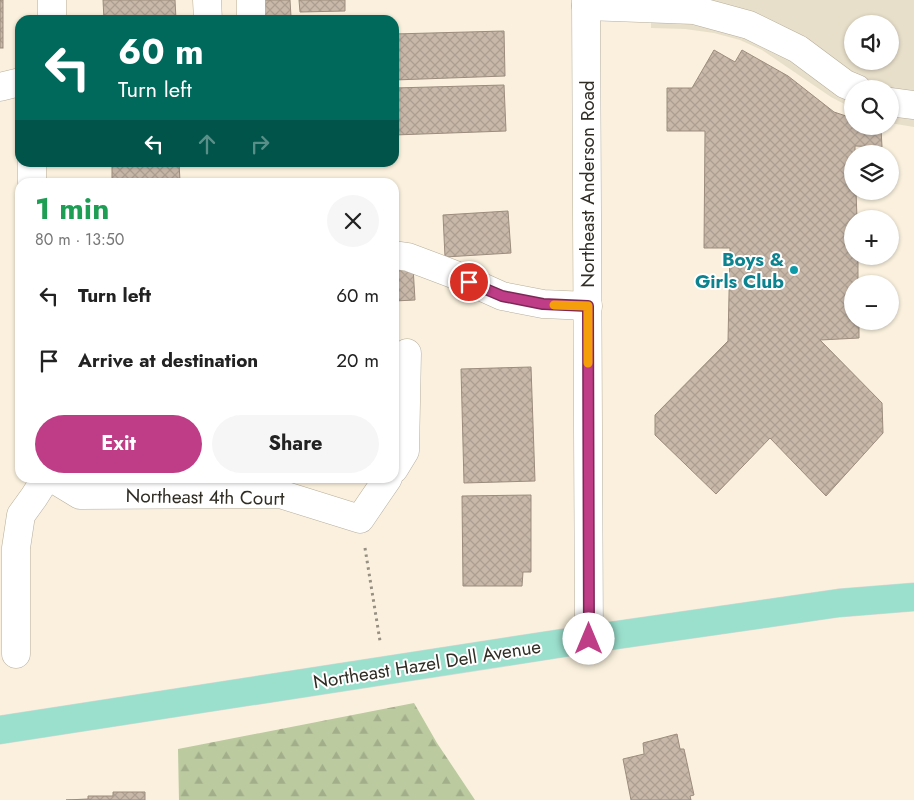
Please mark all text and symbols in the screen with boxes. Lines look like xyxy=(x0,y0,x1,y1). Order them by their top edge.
map controls xyxy=(844,15,899,330)
button: sound xyxy=(844,15,899,70)
text: 60 m xyxy=(118,27,204,77)
icon: left xyxy=(35,35,100,100)
text: Turn left xyxy=(118,73,192,105)
street label: Northeast Anderson Road xyxy=(574,80,601,288)
button: search xyxy=(844,80,899,135)
icon: left xyxy=(140,130,168,158)
icon: ahead xyxy=(193,130,221,158)
icon: right xyxy=(246,130,274,158)
button: layers xyxy=(844,145,899,200)
text: 1 min xyxy=(35,187,109,230)
button: close xyxy=(327,195,379,247)
button: + xyxy=(844,210,899,265)
text: 80 m · 13:50 xyxy=(35,228,124,251)
place label: Boys & Girls Club xyxy=(695,246,784,295)
pin xyxy=(448,261,490,303)
marker: Boys & Girls Club xyxy=(788,264,800,276)
icon: arrive xyxy=(455,268,483,296)
button: − xyxy=(844,275,899,330)
icon: left xyxy=(35,282,63,310)
text: Turn left xyxy=(78,282,151,309)
text: 60 m xyxy=(336,282,379,309)
icon: arrive xyxy=(35,347,63,375)
text: Arrive at destination xyxy=(78,347,258,374)
text: 20 m xyxy=(336,347,379,374)
button: Exit xyxy=(35,415,202,473)
button: Share xyxy=(212,415,379,473)
street label: Northeast 4th Court xyxy=(125,482,285,512)
position arrow xyxy=(562,612,614,664)
street label: Northeast Hazel Dell Avenue xyxy=(311,633,543,695)

